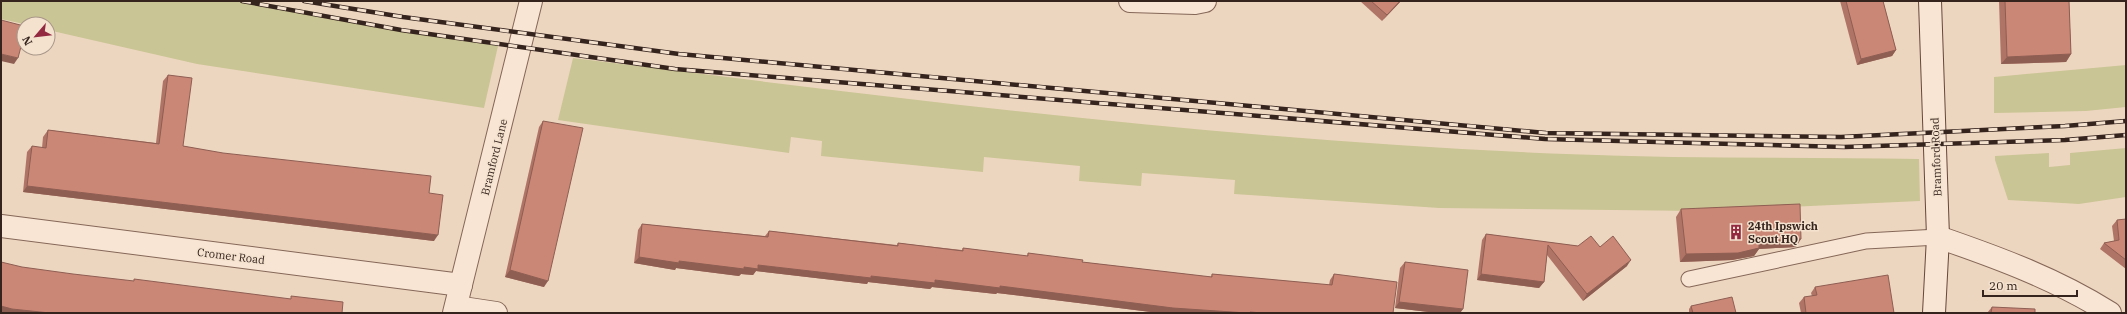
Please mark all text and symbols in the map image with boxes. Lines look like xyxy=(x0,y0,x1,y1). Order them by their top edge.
north arrow xyxy=(16,16,56,56)
text: N xyxy=(19,33,35,48)
street label: Bramford Lane xyxy=(478,117,510,197)
street label: Bramford Road xyxy=(1928,117,1944,197)
place label: 24th Ipswich Scout HQ xyxy=(1748,219,1818,246)
building icon: 24th Ipswich Scout HQ xyxy=(1727,223,1745,241)
street label: Cromer Road xyxy=(196,245,266,267)
scale bar xyxy=(1983,272,2077,298)
text: 20 m xyxy=(1989,278,2018,293)

